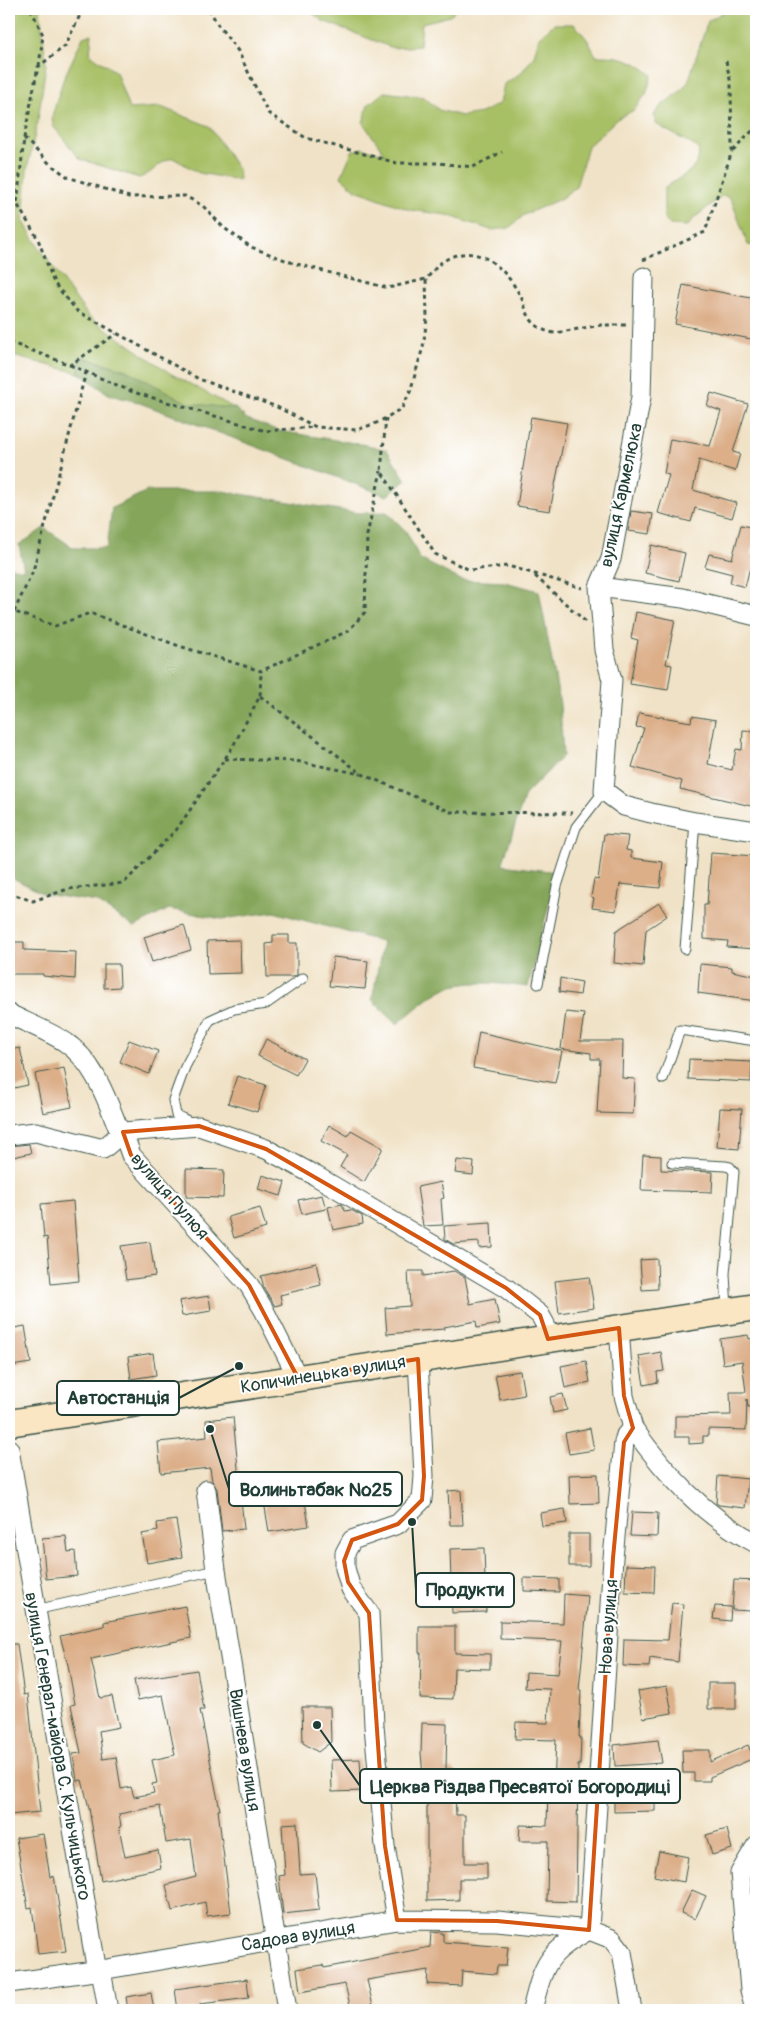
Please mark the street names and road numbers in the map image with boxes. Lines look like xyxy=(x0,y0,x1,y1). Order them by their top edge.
street label: вулиця Кармелюка xyxy=(595,421,648,569)
street label: вулиця Пулюя xyxy=(125,1148,214,1245)
street label: Копичинецька вулиця xyxy=(239,1350,407,1399)
street label: Нова вулиця xyxy=(594,1578,623,1676)
street label: вулиця Генерал-майора С. Кульчицького xyxy=(19,1590,96,1902)
street label: Вишнева вулиця xyxy=(223,1687,266,1813)
street label: Садова вулиця xyxy=(240,1916,357,1957)

